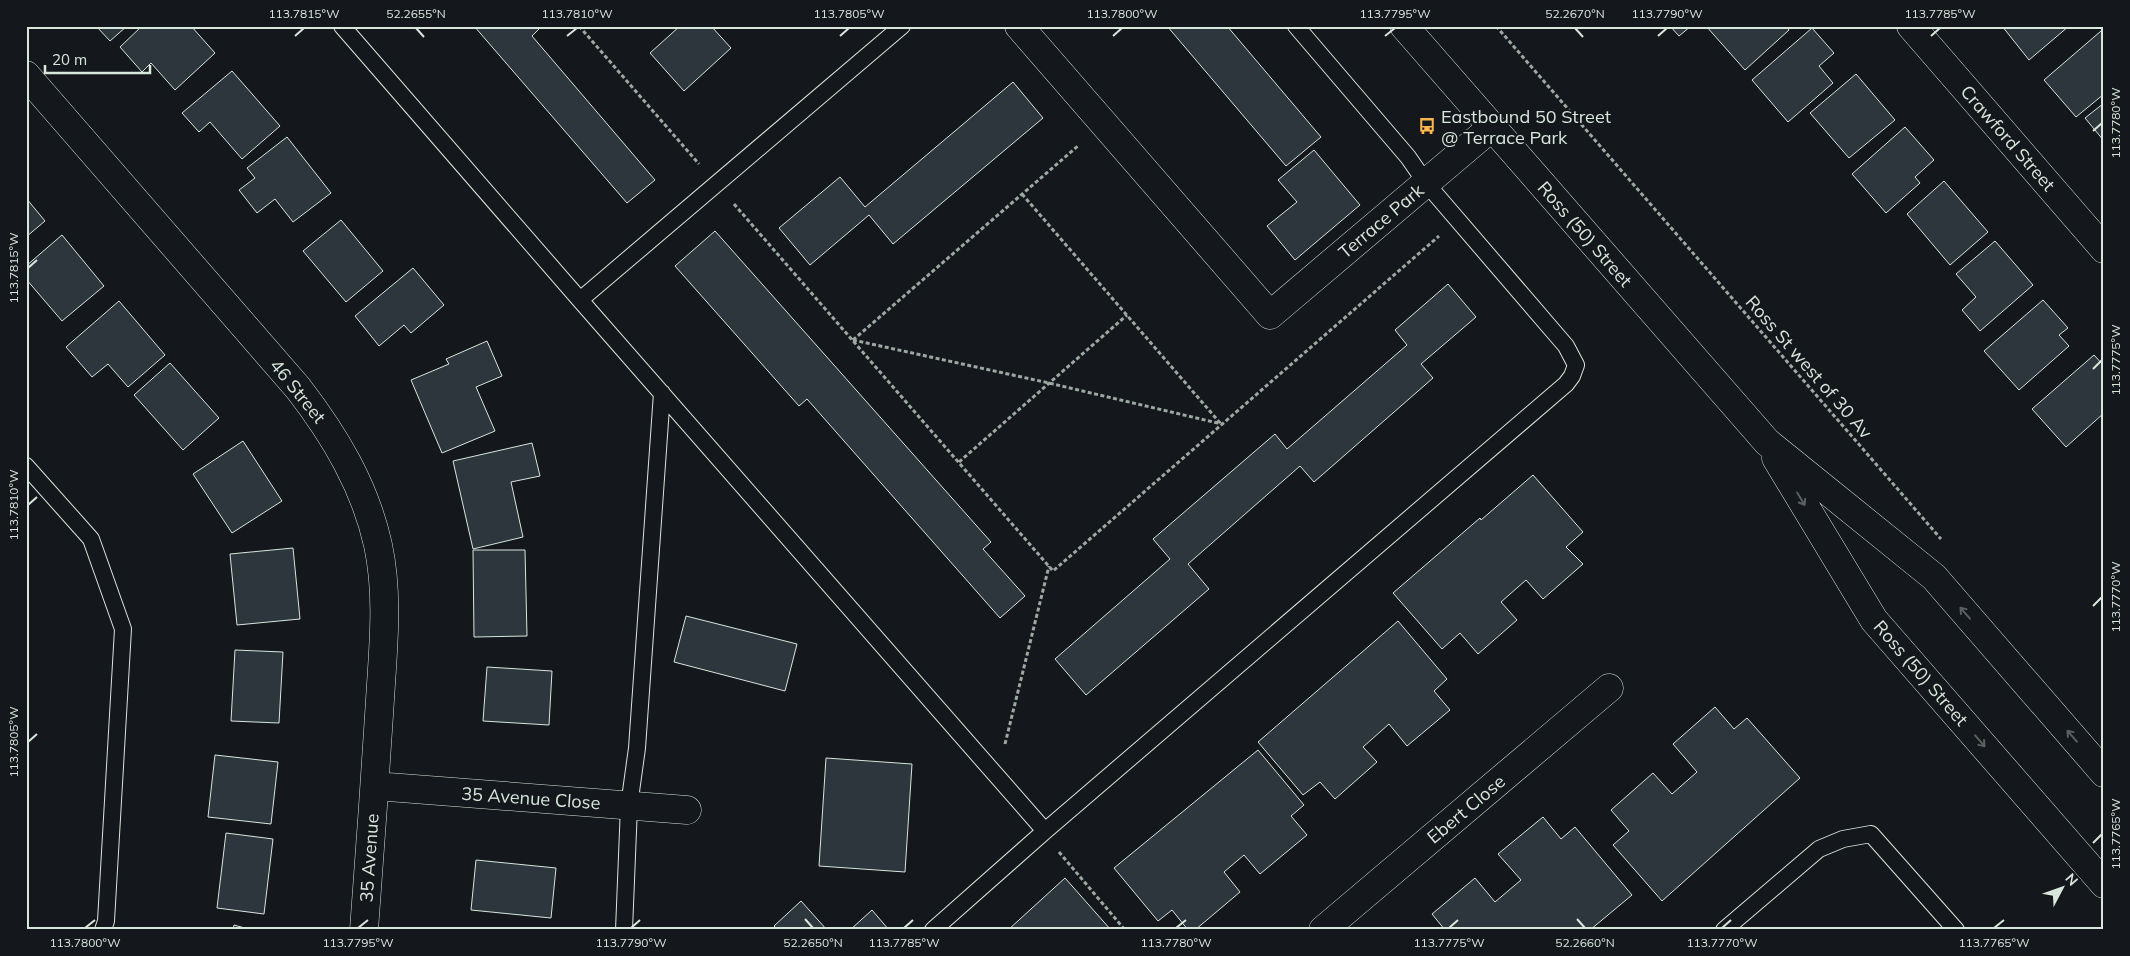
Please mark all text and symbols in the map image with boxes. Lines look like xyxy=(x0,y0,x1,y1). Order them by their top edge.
text: 113.7815°W xyxy=(268,6,340,21)
text: 52.2655°N xyxy=(386,6,446,21)
text: 113.7810°W xyxy=(541,6,613,21)
text: 113.7805°W xyxy=(813,6,885,21)
text: 113.7800°W xyxy=(1086,6,1158,21)
text: 113.7795°W xyxy=(1359,6,1431,21)
text: 52.2670°N xyxy=(1545,6,1605,21)
text: 113.7790°W xyxy=(1631,6,1703,21)
text: 113.7785°W xyxy=(1904,6,1976,21)
scale bar xyxy=(45,42,150,74)
text: 20 m xyxy=(52,50,87,69)
street label: Crawford Street xyxy=(1956,80,2060,196)
text: 113.7780°W xyxy=(2108,87,2123,159)
place label: Eastbound 50 Street @ Terrace Park xyxy=(1441,105,1611,149)
bus stop icon: Eastbound 50 Street @ Terrace Park xyxy=(1417,116,1437,136)
street label: Ross (50) Street xyxy=(1533,176,1637,292)
street label: Terrace Park xyxy=(1334,178,1429,263)
text: 113.7815°W xyxy=(6,232,21,304)
street label: Ross St west of 30 Av xyxy=(1741,291,1878,444)
text: 113.7775°W xyxy=(2108,324,2123,396)
street label: 46 Street xyxy=(265,354,331,428)
text: 113.7810°W xyxy=(6,469,21,541)
one-way arrow xyxy=(1796,491,1806,505)
text: 113.7770°W xyxy=(2108,561,2123,633)
one-way arrow xyxy=(1960,606,1971,619)
street label: Ross (50) Street xyxy=(1869,615,1973,731)
text: 113.7805°W xyxy=(6,706,21,778)
one-way arrow xyxy=(2066,729,2078,742)
one-way arrow xyxy=(1974,735,1985,748)
street label: Ebert Close xyxy=(1422,770,1510,848)
street label: 35 Avenue Close xyxy=(461,782,601,814)
text: 113.7765°W xyxy=(2108,798,2123,870)
street label: 35 Avenue xyxy=(354,813,384,903)
north arrow xyxy=(2038,864,2088,914)
text: N xyxy=(2062,870,2082,889)
text: 113.7800°W xyxy=(49,935,121,950)
text: 113.7795°W xyxy=(322,935,394,950)
text: 113.7790°W xyxy=(595,935,667,950)
text: 52.2650°N xyxy=(783,935,843,950)
text: 113.7785°W xyxy=(868,935,940,950)
text: 113.7780°W xyxy=(1140,935,1212,950)
text: 113.7775°W xyxy=(1413,935,1485,950)
text: 52.2660°N xyxy=(1555,935,1615,950)
text: 113.7770°W xyxy=(1686,935,1758,950)
text: 113.7765°W xyxy=(1958,935,2030,950)

